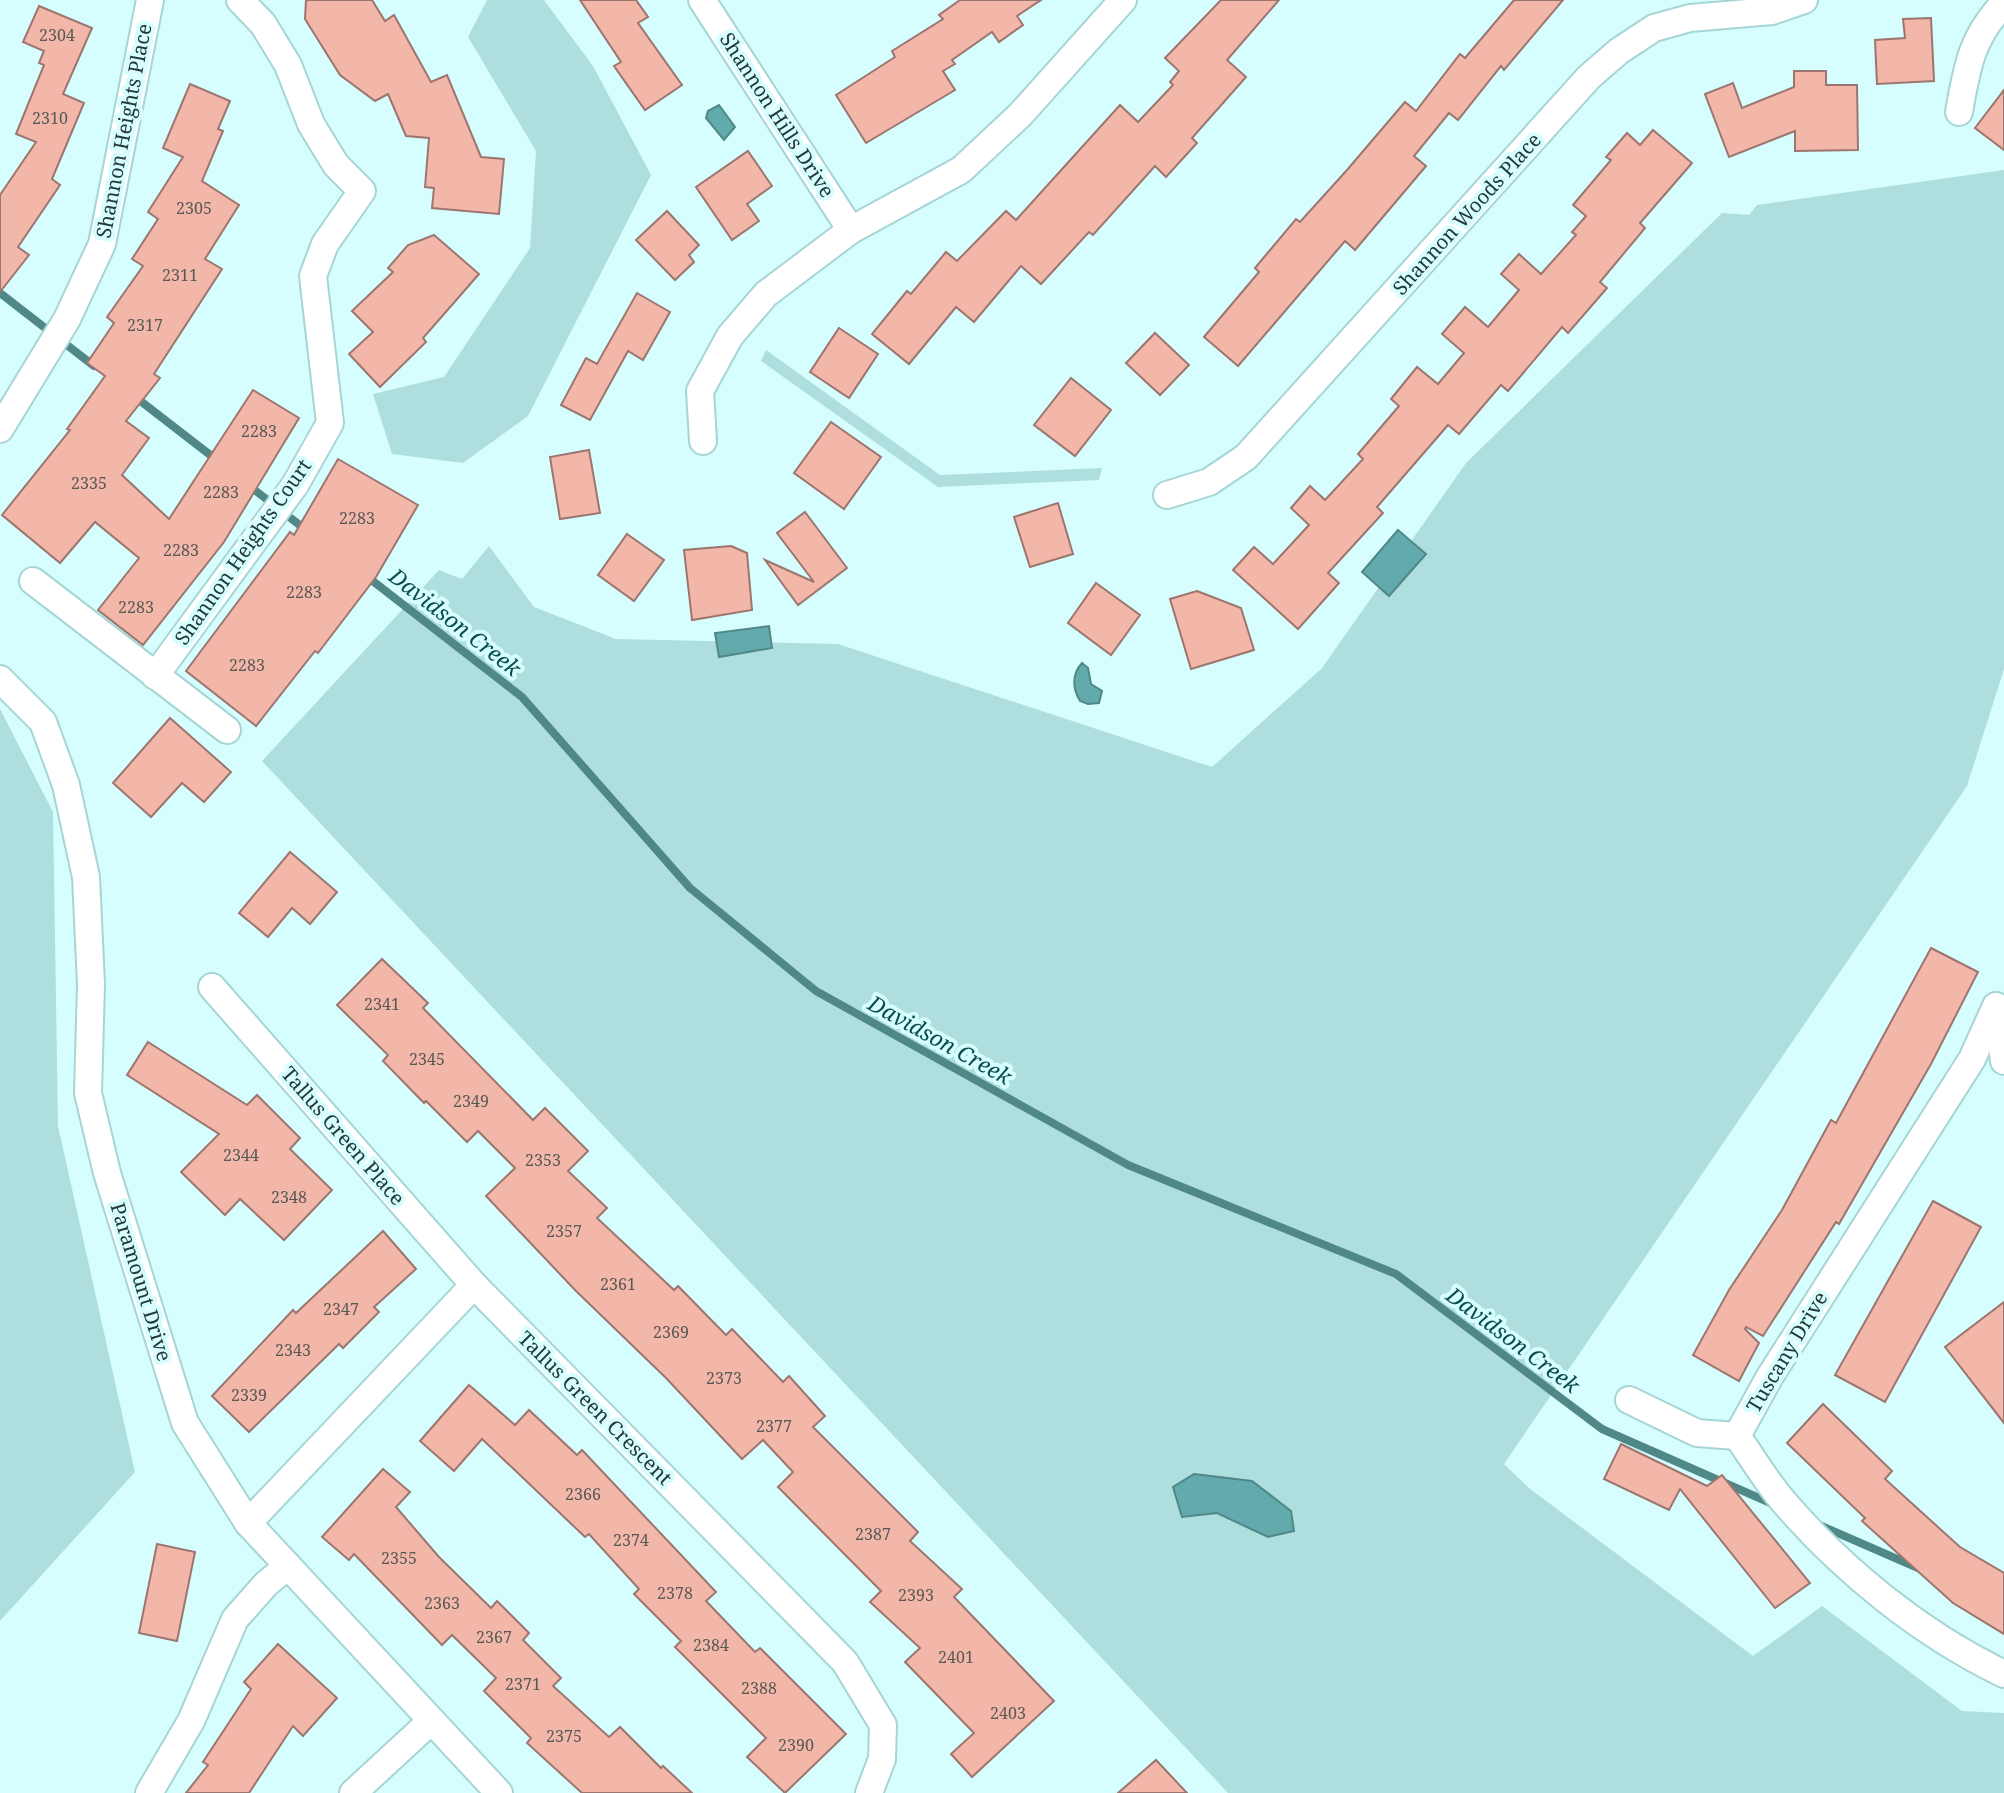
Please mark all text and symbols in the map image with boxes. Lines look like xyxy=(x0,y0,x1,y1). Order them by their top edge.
street label: Shannon Heights Place xyxy=(89,21,158,241)
house number: 2304 xyxy=(39,24,75,46)
street label: Shannon Hills Drive xyxy=(714,27,841,203)
house number: 2310 xyxy=(32,107,68,129)
street label: Shannon Woods Place xyxy=(1386,127,1547,301)
house number: 2305 xyxy=(176,197,212,219)
house number: 2311 xyxy=(162,264,198,286)
house number: 2317 xyxy=(127,314,163,336)
house number: 2283 xyxy=(241,420,277,442)
street label: Shannon Heights Court xyxy=(168,453,317,650)
house number: 2335 xyxy=(71,472,107,494)
house number: 2283 xyxy=(203,481,239,503)
house number: 2283 xyxy=(339,507,375,529)
house number: 2283 xyxy=(163,539,199,561)
water label: Davidson Creek xyxy=(383,560,529,683)
house number: 2283 xyxy=(286,581,322,603)
house number: 2283 xyxy=(118,596,154,618)
house number: 2283 xyxy=(229,654,265,676)
water label: Davidson Creek xyxy=(863,987,1019,1092)
house number: 2341 xyxy=(364,993,400,1015)
house number: 2345 xyxy=(409,1048,445,1070)
street label: Tallus Green Place xyxy=(276,1061,411,1211)
house number: 2349 xyxy=(453,1090,489,1112)
house number: 2344 xyxy=(223,1144,259,1166)
house number: 2353 xyxy=(525,1149,561,1171)
house number: 2348 xyxy=(271,1186,307,1208)
street label: Paramount Drive xyxy=(105,1199,178,1364)
house number: 2357 xyxy=(546,1220,582,1242)
house number: 2361 xyxy=(600,1273,636,1295)
water label: Davidson Creek xyxy=(1440,1279,1588,1400)
street label: Tuscany Drive xyxy=(1740,1286,1833,1417)
house number: 2347 xyxy=(323,1298,359,1320)
house number: 2369 xyxy=(653,1321,689,1343)
street label: Tallus Green Crescent xyxy=(513,1325,678,1490)
house number: 2343 xyxy=(275,1339,311,1361)
house number: 2373 xyxy=(706,1367,742,1389)
house number: 2339 xyxy=(231,1384,267,1406)
house number: 2377 xyxy=(756,1415,792,1437)
house number: 2366 xyxy=(565,1483,601,1505)
house number: 2387 xyxy=(855,1523,891,1545)
house number: 2374 xyxy=(613,1529,649,1551)
house number: 2355 xyxy=(381,1547,417,1569)
house number: 2378 xyxy=(657,1582,693,1604)
house number: 2393 xyxy=(898,1584,934,1606)
house number: 2363 xyxy=(424,1592,460,1614)
house number: 2367 xyxy=(476,1626,512,1648)
house number: 2384 xyxy=(693,1634,729,1656)
house number: 2401 xyxy=(938,1646,974,1668)
house number: 2371 xyxy=(505,1673,541,1695)
house number: 2388 xyxy=(741,1677,777,1699)
house number: 2403 xyxy=(990,1702,1026,1724)
house number: 2375 xyxy=(546,1725,582,1747)
house number: 2390 xyxy=(778,1734,814,1756)

